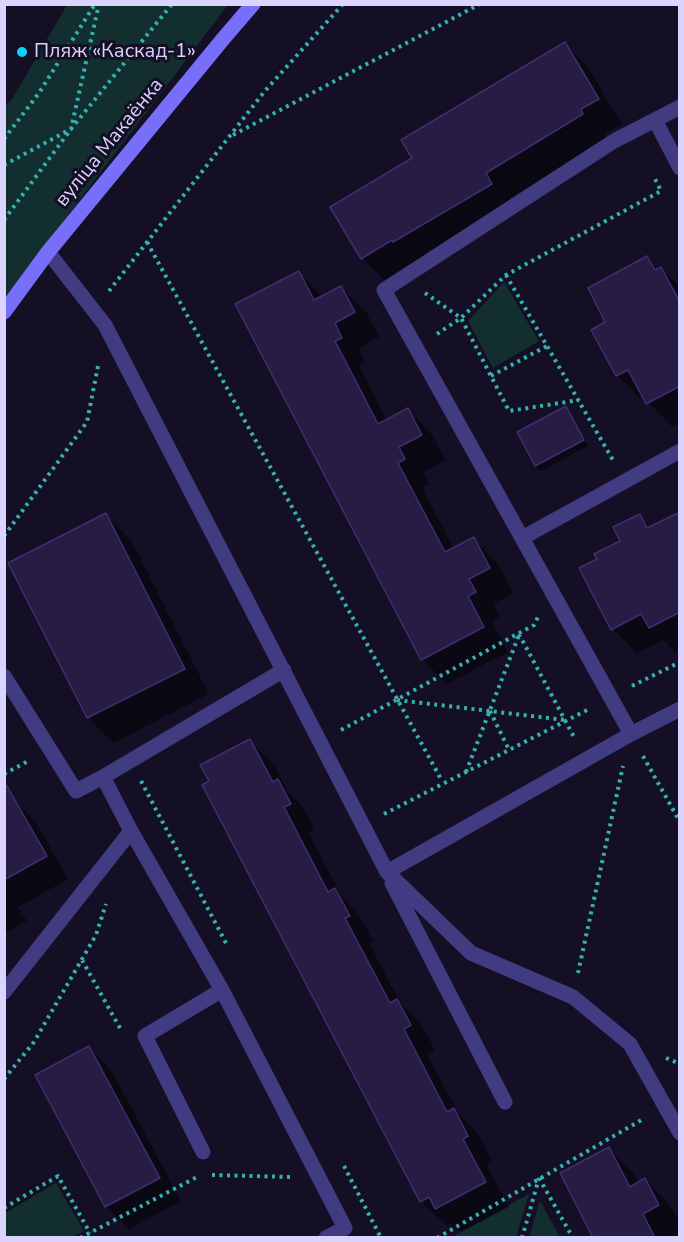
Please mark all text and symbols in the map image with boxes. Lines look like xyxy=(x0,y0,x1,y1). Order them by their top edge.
place label: Пляж «Каскад-1» xyxy=(34,40,196,64)
marker: Пляж «Каскад-1» xyxy=(15,45,29,59)
street label: вуліца Макаёнка xyxy=(51,74,169,212)

